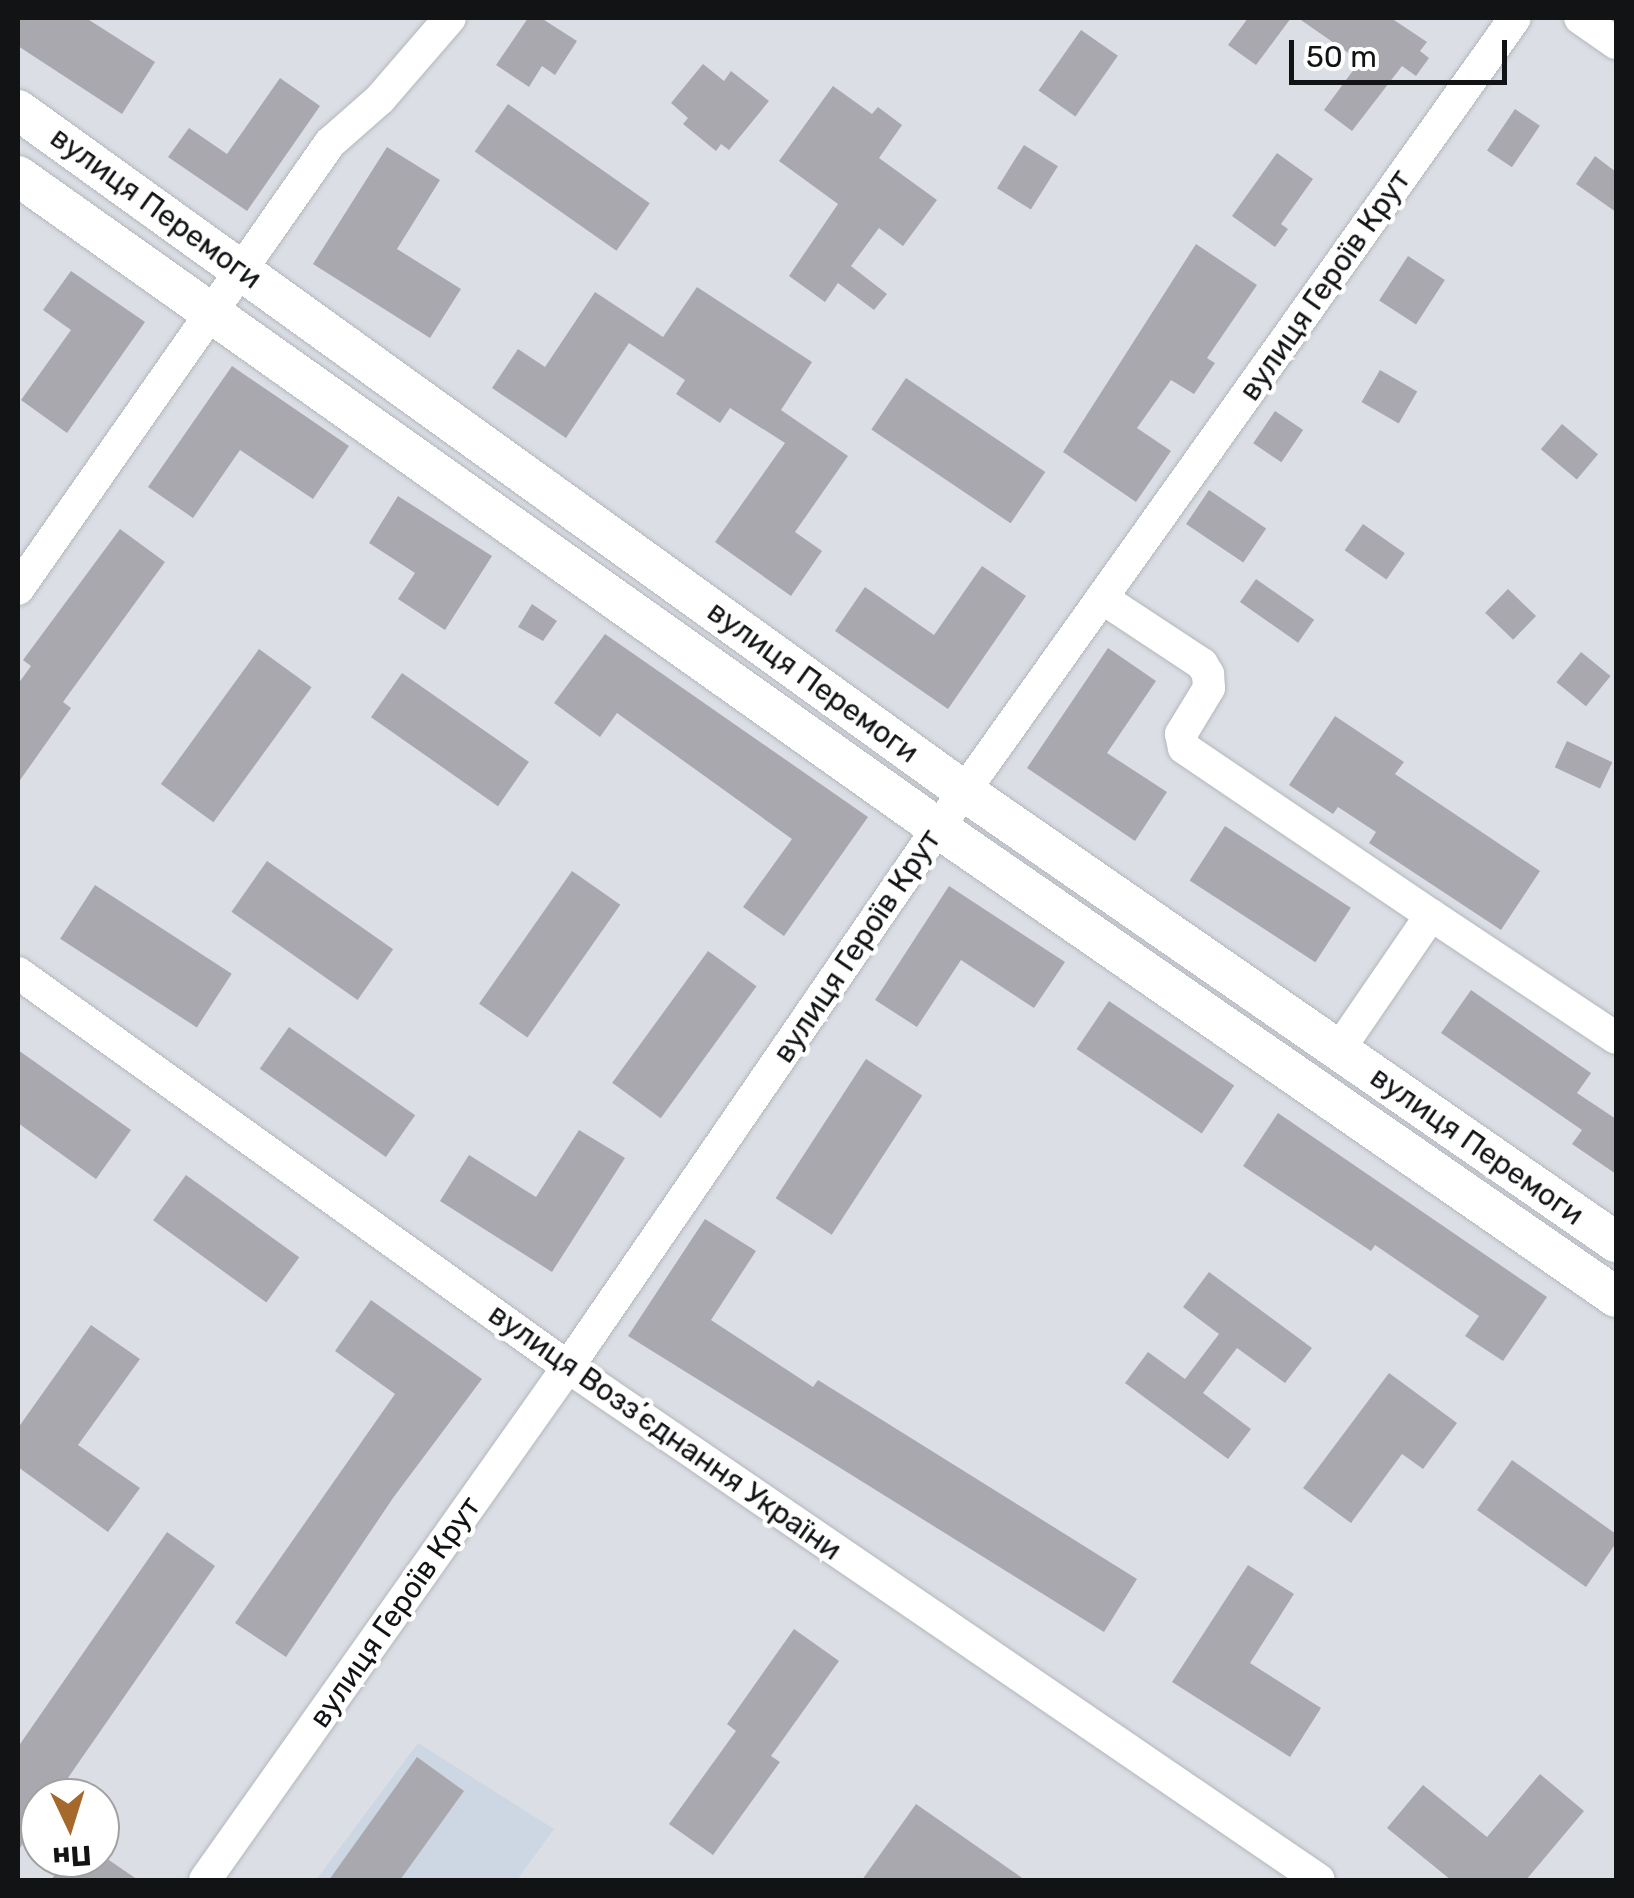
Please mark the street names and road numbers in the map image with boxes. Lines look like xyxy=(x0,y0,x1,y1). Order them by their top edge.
street label: вулиця Перемоги xyxy=(43,119,269,297)
street label: вулиця Героїв Крут xyxy=(1232,163,1418,407)
street label: вулиця Перемоги xyxy=(700,593,926,771)
street label: вулиця Героїв Крут xyxy=(766,822,948,1070)
street label: вулиця Перемоги xyxy=(1363,1059,1591,1233)
street label: вулиця Воззʼєднання України xyxy=(482,1296,848,1568)
street label: вулиця Героїв Крут xyxy=(302,1490,488,1734)

